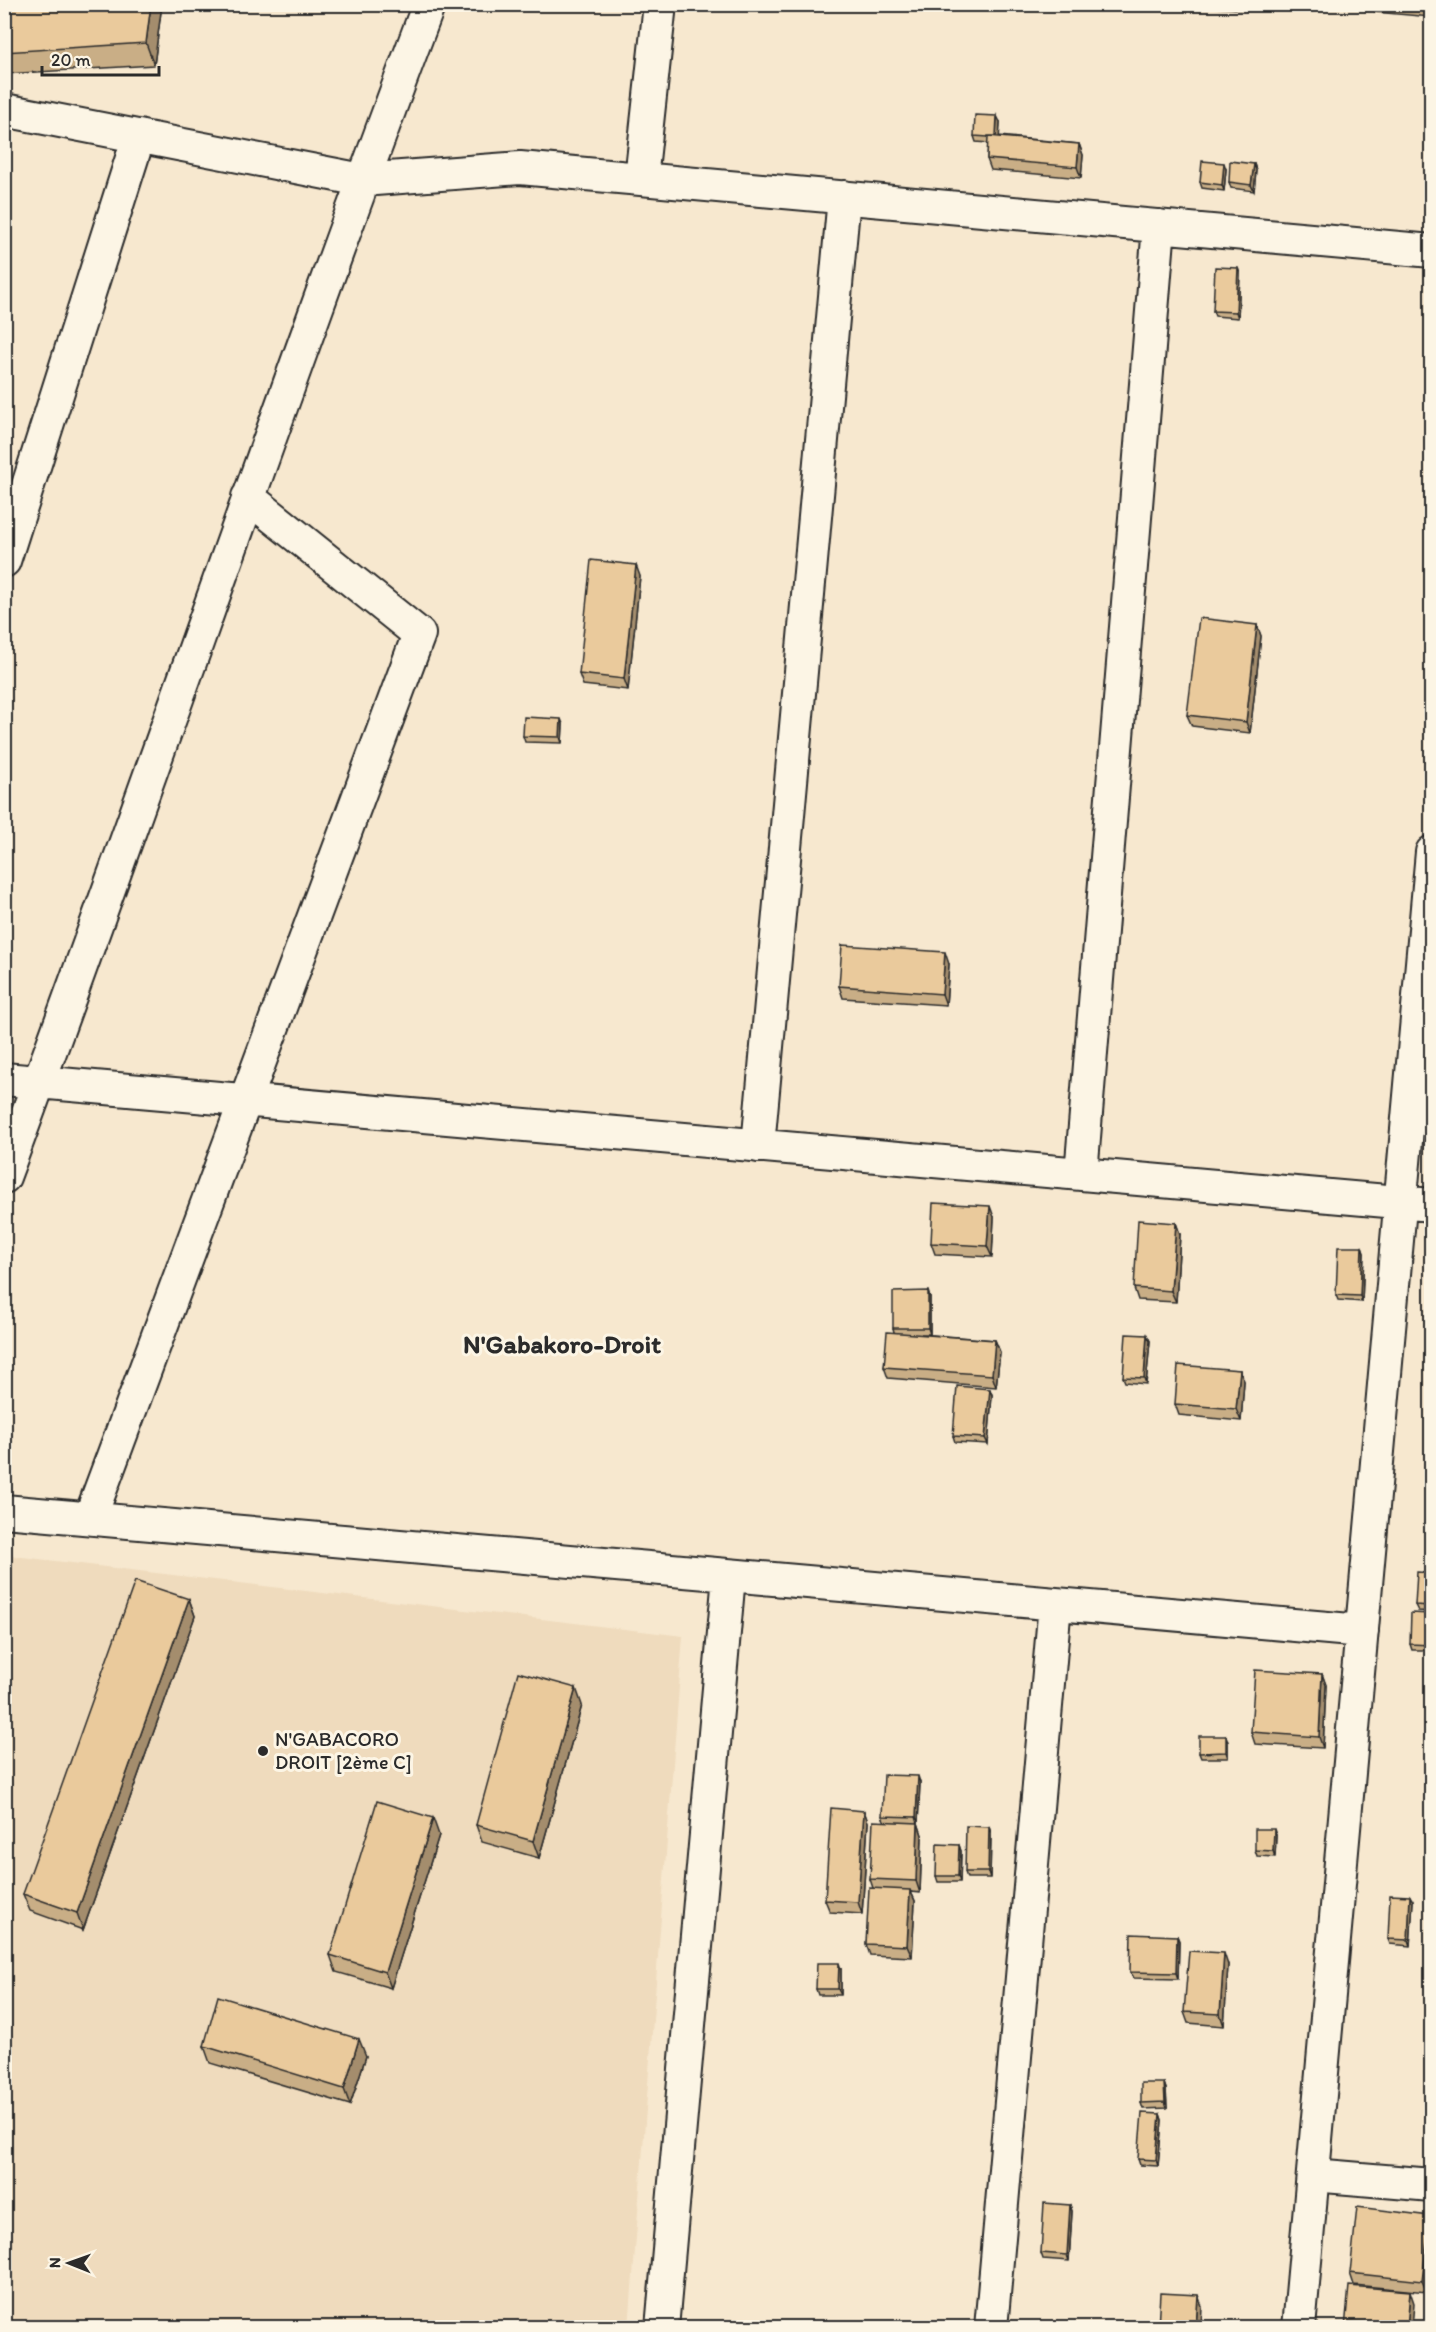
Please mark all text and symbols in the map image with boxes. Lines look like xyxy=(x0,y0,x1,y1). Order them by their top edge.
scale bar xyxy=(42,39,159,77)
text: 20 m xyxy=(51,49,91,71)
district label: N'Gabakoro-Droit xyxy=(463,1328,661,1360)
place label: N'GABACORO DROIT [2ème C] xyxy=(275,1727,412,1774)
marker: N'GABACORO DROIT [2ème C] xyxy=(256,1744,270,1758)
north arrow xyxy=(39,2233,99,2293)
text: N xyxy=(45,2257,64,2268)

